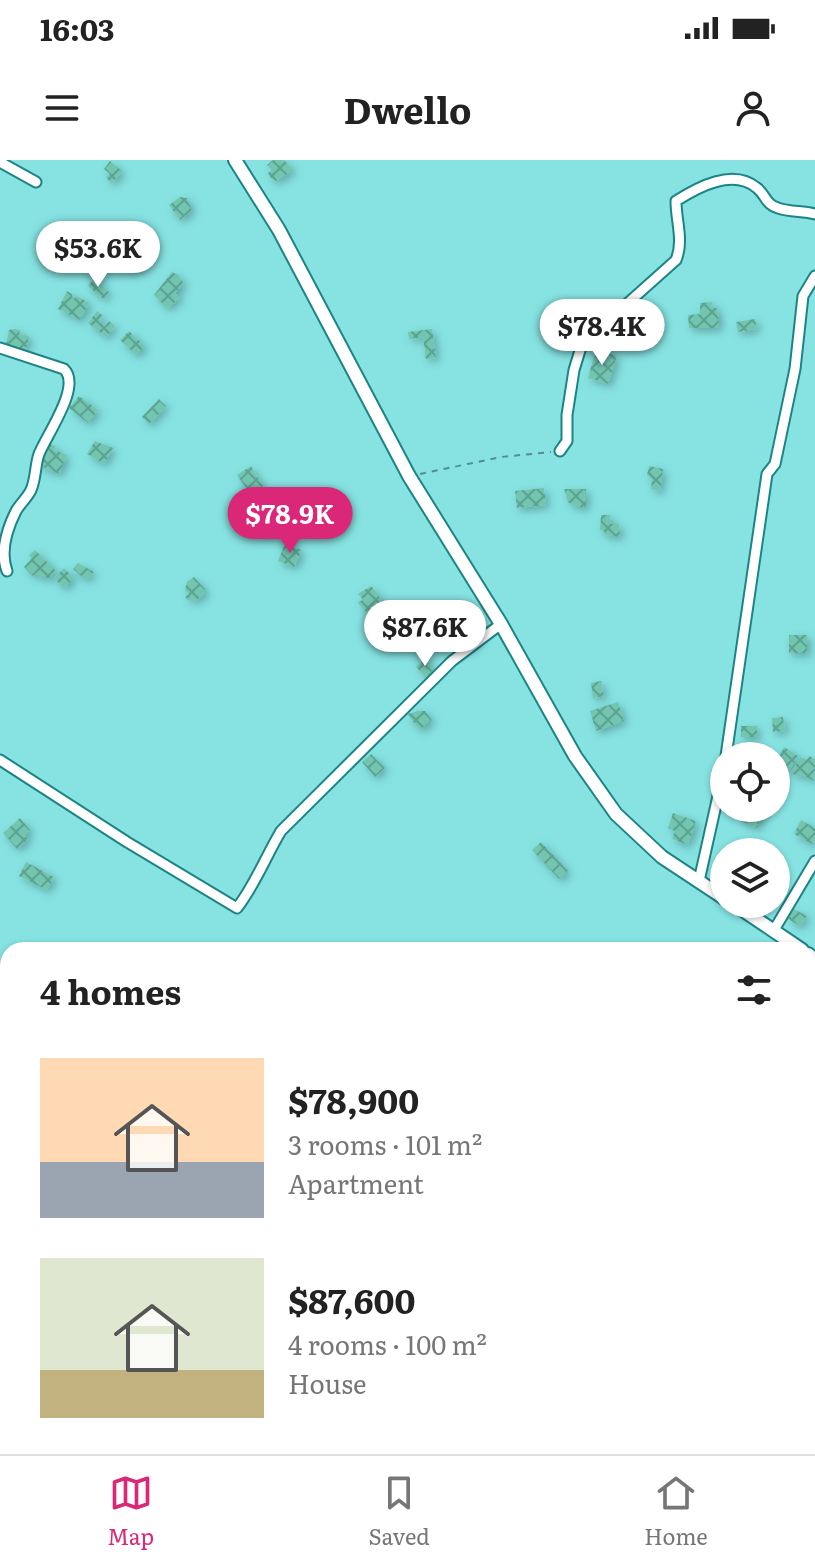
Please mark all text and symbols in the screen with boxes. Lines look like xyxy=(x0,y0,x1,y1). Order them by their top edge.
text: 16:03 xyxy=(40,6,115,50)
text: Dwello xyxy=(343,82,472,135)
icon: menu xyxy=(40,86,84,130)
icon: person xyxy=(731,86,775,130)
pin: $53.6K xyxy=(33,221,163,289)
text: $53.6K xyxy=(54,227,142,266)
pin: $78.4K xyxy=(537,299,667,367)
text: $78.4K xyxy=(558,305,646,344)
pin: $78.9K xyxy=(225,487,355,555)
text: $78.9K xyxy=(246,493,334,532)
pin: $87.6K xyxy=(360,600,490,668)
text: $87.6K xyxy=(382,606,468,645)
map controls xyxy=(710,742,790,918)
button: locate xyxy=(710,742,790,822)
button: layers xyxy=(710,838,790,918)
text: 4 homes xyxy=(40,965,181,1015)
icon: filters xyxy=(732,968,776,1012)
text: $78,900 xyxy=(288,1074,419,1124)
icon: home xyxy=(104,1090,200,1186)
text: 3 rooms · 101 m² xyxy=(288,1124,482,1163)
text: Apartment xyxy=(288,1163,424,1202)
text: $87,600 xyxy=(288,1274,415,1324)
icon: home xyxy=(104,1290,200,1386)
text: 4 rooms · 100 m² xyxy=(288,1324,487,1363)
text: House xyxy=(288,1363,366,1402)
tab: Map xyxy=(107,1471,154,1552)
tab: Saved xyxy=(369,1471,430,1552)
tab: Home xyxy=(644,1471,708,1552)

